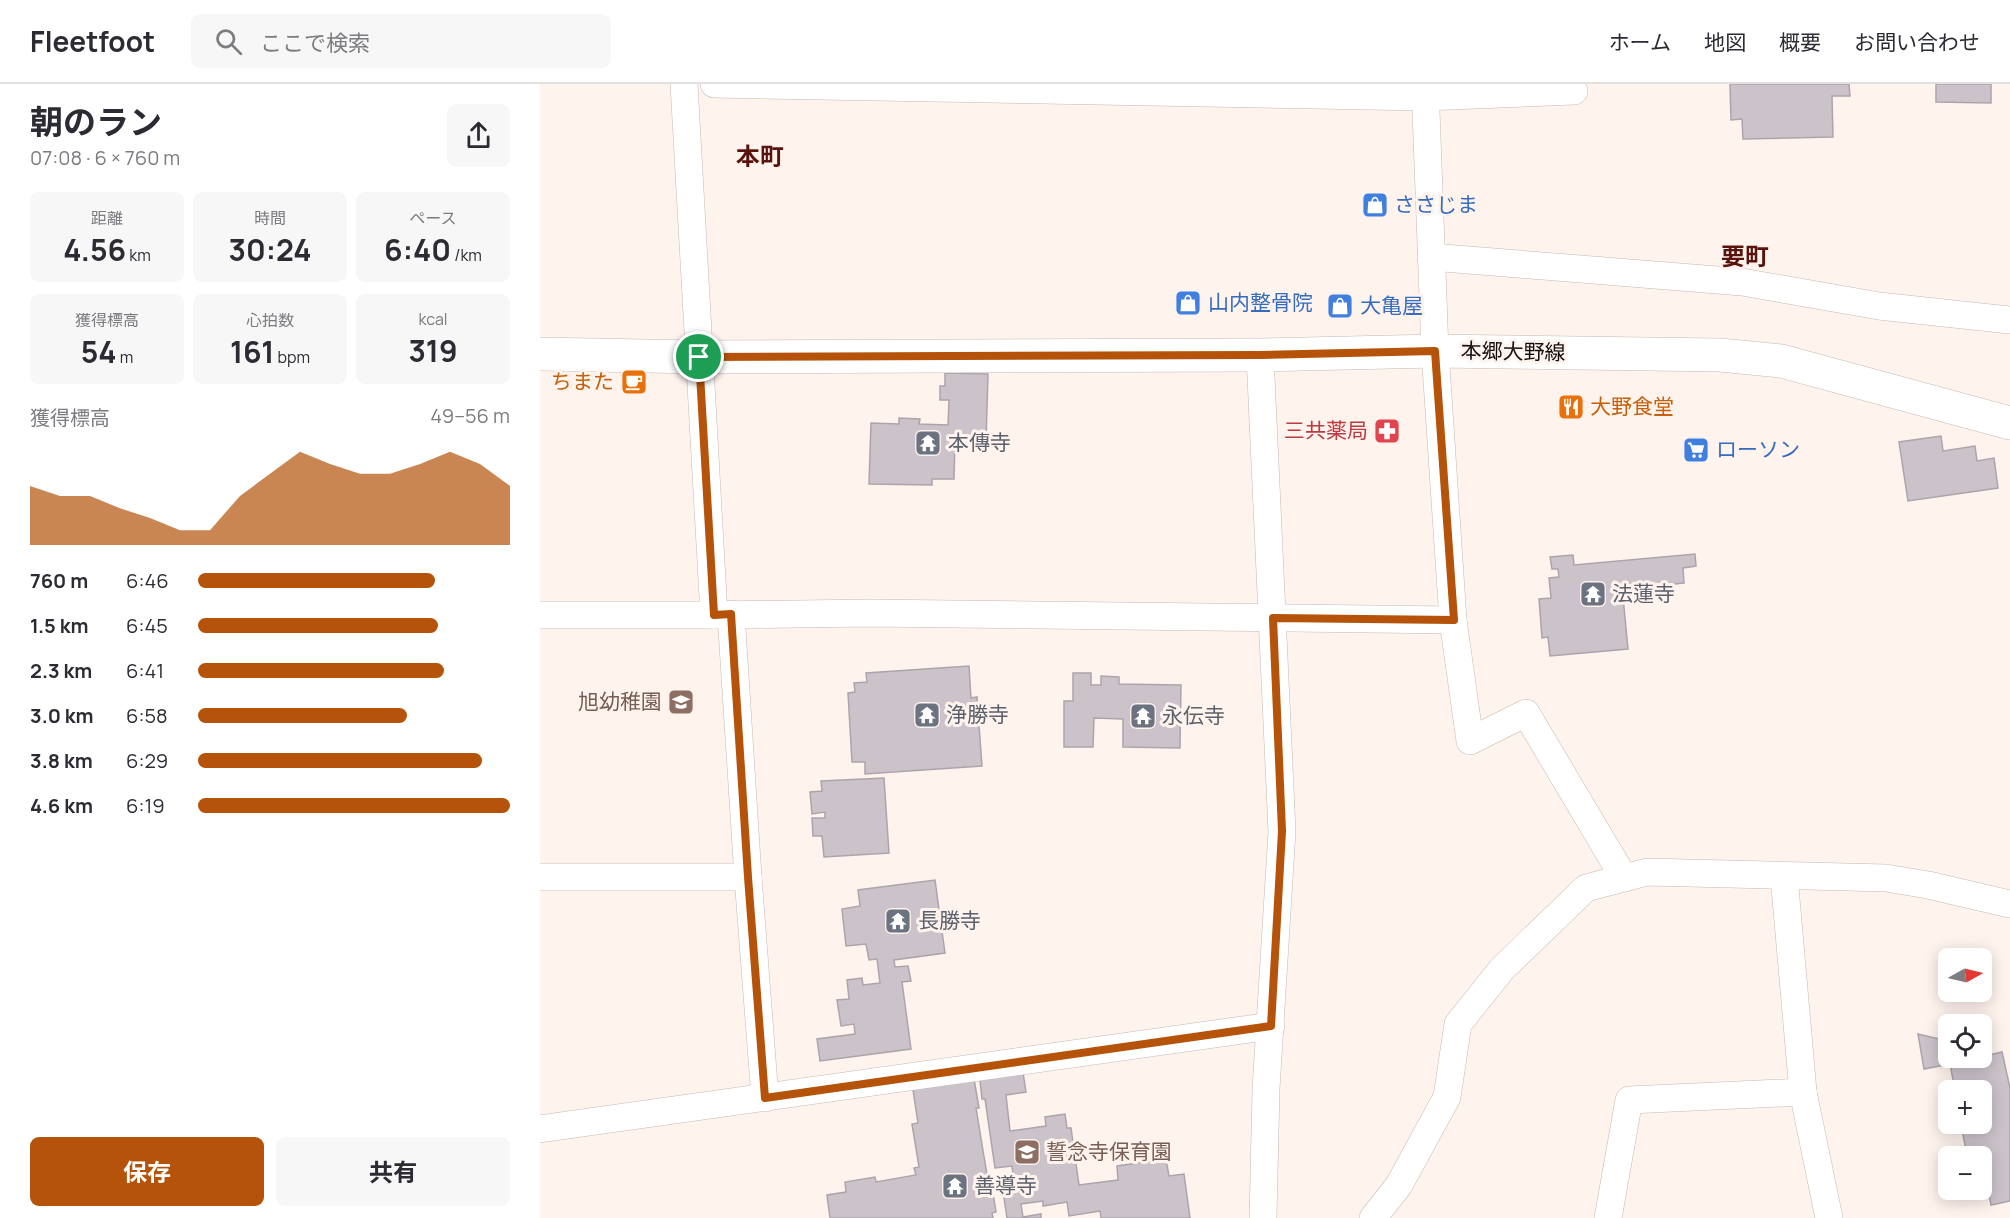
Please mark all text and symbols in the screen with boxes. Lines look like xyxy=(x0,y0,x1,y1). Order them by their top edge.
search box xyxy=(191,14,611,68)
text: Fleetfoot xyxy=(30,22,155,60)
icon: search xyxy=(212,25,245,58)
text: ここで検索 xyxy=(260,28,370,58)
text: ホーム xyxy=(1609,28,1671,56)
text: 地図 xyxy=(1704,28,1746,56)
text: 概要 xyxy=(1779,28,1821,56)
text: お問い合わせ xyxy=(1854,28,1980,56)
text: 朝のラン xyxy=(30,99,162,144)
button: share xyxy=(447,104,510,167)
district label: 本町 xyxy=(736,139,784,172)
text: 07:08 · 6 × 760 m xyxy=(30,144,180,171)
shop icon: ささじま xyxy=(1360,190,1390,220)
place label: ささじま xyxy=(1394,190,1478,218)
text: 距離 xyxy=(91,207,123,229)
text: 時間 xyxy=(254,207,286,229)
text: ペース xyxy=(409,207,457,229)
text: 4.56 xyxy=(63,229,126,270)
text: 30:24 xyxy=(229,229,311,270)
text: 6:40 xyxy=(384,229,451,270)
district label: 要町 xyxy=(1721,239,1769,272)
text: km xyxy=(126,244,151,266)
text: /km xyxy=(451,244,482,266)
shop icon: 山内整骨院 xyxy=(1173,288,1203,318)
place label: 山内整骨院 xyxy=(1208,288,1313,316)
shop icon: 大亀屋 xyxy=(1325,291,1355,321)
place label: 大亀屋 xyxy=(1360,291,1423,319)
text: kcal xyxy=(418,308,448,330)
text: 獲得標高 xyxy=(75,309,139,331)
text: 心拍数 xyxy=(246,309,294,331)
text: 319 xyxy=(408,330,458,371)
text: 54 xyxy=(81,331,117,372)
text: 161 xyxy=(230,331,274,372)
pin xyxy=(673,331,724,382)
street label: 本郷大野線 xyxy=(1460,336,1566,366)
icon: arrive xyxy=(682,340,715,373)
text: m xyxy=(117,346,133,368)
text: bpm xyxy=(274,346,310,368)
place label: ちまた xyxy=(551,367,614,395)
cafe icon: ちまた xyxy=(619,367,649,397)
restaurant icon: 大野食堂 xyxy=(1556,392,1586,422)
place label: 大野食堂 xyxy=(1590,392,1674,420)
text: 49–56 m xyxy=(430,402,510,429)
text: 獲得標高 xyxy=(30,404,110,431)
place label: 三共薬局 xyxy=(1284,416,1368,444)
pharmacy icon: 三共薬局 xyxy=(1372,416,1402,446)
temple icon: 本傳寺 xyxy=(913,428,943,458)
place label: 本傳寺 xyxy=(948,428,1011,456)
supermarket icon: ローソン xyxy=(1681,435,1711,465)
place label: ローソン xyxy=(1716,435,1800,463)
text: 760 m xyxy=(30,567,88,594)
text: 6:46 xyxy=(126,567,169,594)
temple icon: 法蓮寺 xyxy=(1578,579,1608,609)
place label: 法蓮寺 xyxy=(1612,579,1675,607)
text: 1.5 km xyxy=(30,612,89,639)
text: 6:45 xyxy=(126,612,168,639)
text: 2.3 km xyxy=(30,657,92,684)
text: 6:41 xyxy=(126,657,164,684)
place label: 旭幼稚園 xyxy=(578,687,662,715)
school or university icon: 旭幼稚園 xyxy=(666,687,696,717)
temple icon: 浄勝寺 xyxy=(912,700,942,730)
place label: 浄勝寺 xyxy=(946,700,1009,728)
temple icon: 永伝寺 xyxy=(1128,701,1158,731)
place label: 永伝寺 xyxy=(1162,701,1225,729)
text: 3.0 km xyxy=(30,702,94,729)
text: 6:58 xyxy=(126,702,168,729)
text: 3.8 km xyxy=(30,747,93,774)
text: 6:29 xyxy=(126,747,168,774)
text: 4.6 km xyxy=(30,792,93,819)
text: 6:19 xyxy=(126,792,165,819)
temple icon: 長勝寺 xyxy=(883,906,913,936)
place label: 長勝寺 xyxy=(918,906,981,934)
north arrow xyxy=(1938,948,1992,1002)
map controls xyxy=(1938,948,1992,1200)
button: locate xyxy=(1938,1014,1992,1068)
button: + xyxy=(1938,1080,1992,1134)
button: 保存 xyxy=(30,1137,264,1206)
button: 共有 xyxy=(276,1137,510,1206)
school or university icon: 誓念寺保育園 xyxy=(1012,1137,1042,1167)
place label: 誓念寺保育園 xyxy=(1046,1137,1172,1165)
button: − xyxy=(1938,1146,1992,1200)
temple icon: 善導寺 xyxy=(940,1171,970,1201)
place label: 善導寺 xyxy=(974,1171,1037,1199)

